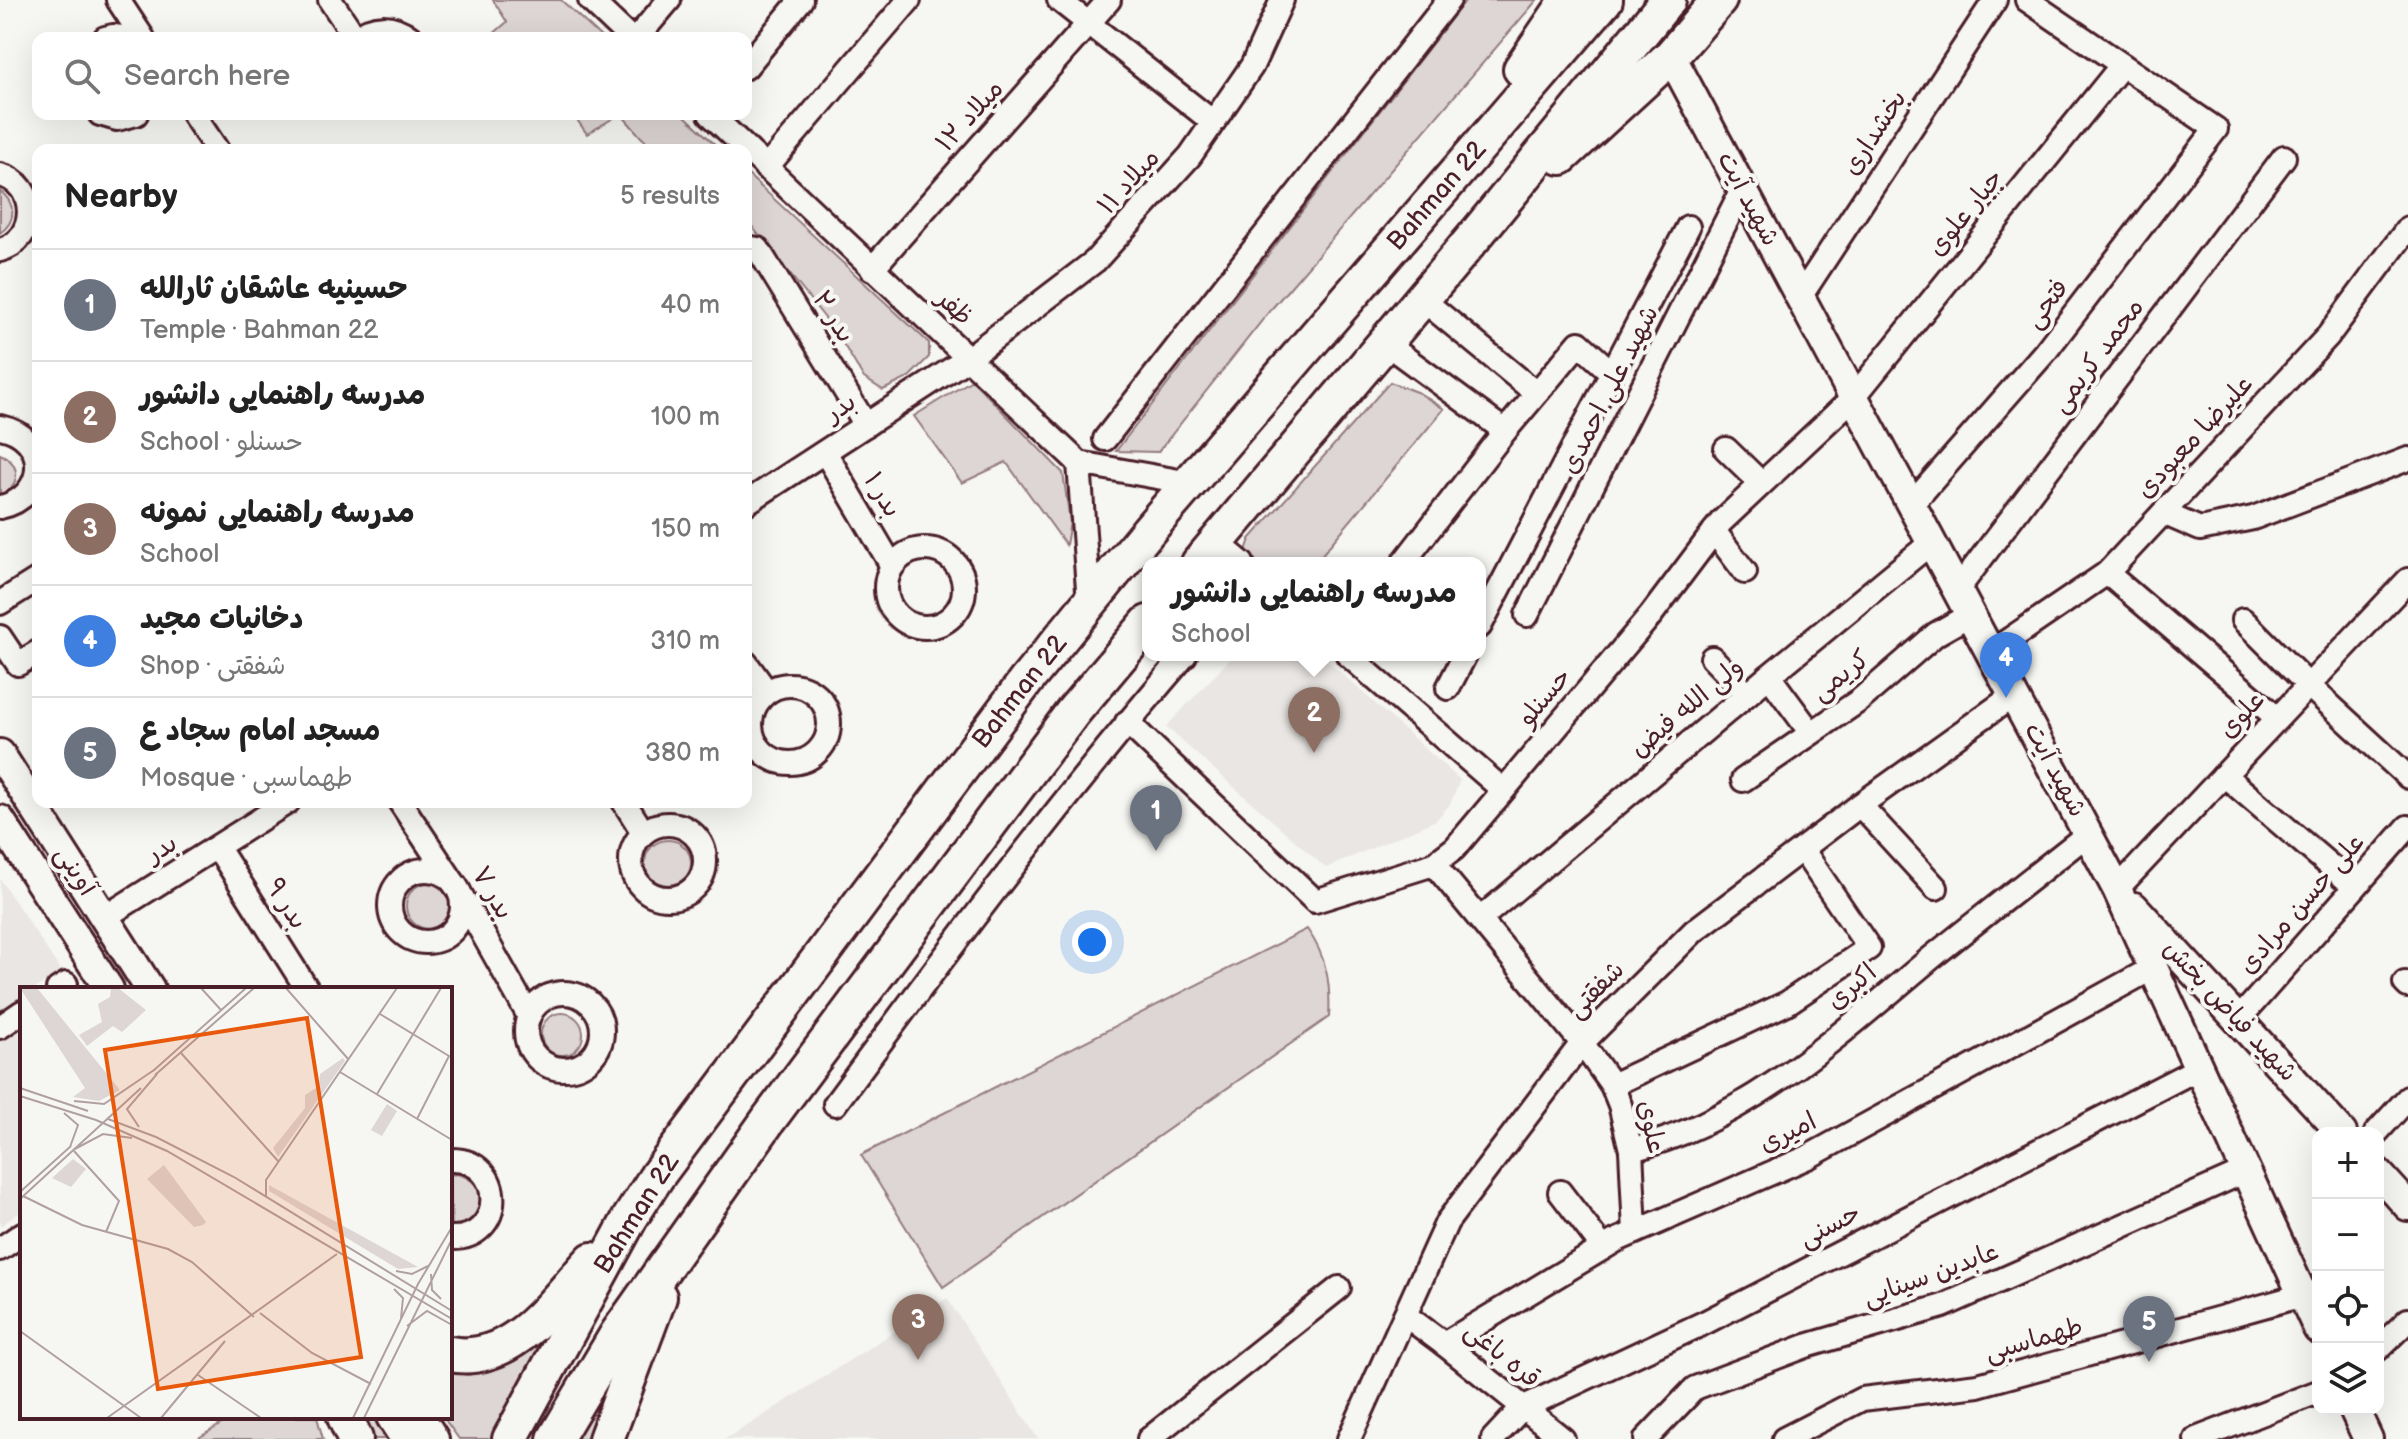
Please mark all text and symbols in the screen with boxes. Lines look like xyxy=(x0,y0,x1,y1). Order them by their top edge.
search box xyxy=(32,32,752,120)
icon: search xyxy=(60,54,104,98)
text: Search here xyxy=(124,58,290,94)
street label: میلاد ۱۲ xyxy=(930,74,1010,158)
street label: بخشداری xyxy=(1836,85,1914,181)
street label: Bahman 22 xyxy=(1381,134,1494,257)
street label: میلاد ۱۱ xyxy=(1092,143,1166,221)
street label: شهید آیت xyxy=(1710,147,1786,251)
street label: جبار علوی xyxy=(1921,163,2011,263)
text: Nearby xyxy=(64,176,178,217)
text: 5 results xyxy=(620,181,720,212)
text: حسینیه عاشقان ثارالله xyxy=(140,271,408,307)
street label: فتحی xyxy=(2018,273,2076,335)
street label: ظفر xyxy=(928,282,979,333)
street label: بدر ۲ xyxy=(805,285,861,349)
text: 1 xyxy=(85,290,95,321)
text: 40 m xyxy=(660,290,720,321)
street label: محمد کریمی xyxy=(2045,293,2151,419)
street label: شهید علی احمدی xyxy=(1554,301,1666,479)
text: Temple · Bahman 22 xyxy=(140,315,378,346)
street label: علیرضا معبودی xyxy=(2130,369,2260,505)
text: مدرسه راهنمایی دانشور xyxy=(140,377,425,413)
street label: بدر xyxy=(818,387,862,430)
text: 2 xyxy=(82,402,98,433)
text: 100 m xyxy=(651,402,720,433)
text: School · حسنلو xyxy=(140,427,301,458)
street label: بدر ۱ xyxy=(857,467,907,523)
text: مدرسه راهنمایی نمونه xyxy=(140,495,415,531)
text: 3 xyxy=(82,514,98,545)
text: 150 m xyxy=(651,514,720,545)
text: School xyxy=(140,539,219,570)
popup xyxy=(1142,557,1486,661)
text: مدرسه راهنمایی دانشور xyxy=(1171,575,1457,611)
text: دخانیات مجید xyxy=(140,601,303,637)
text: School xyxy=(1171,619,1251,650)
text: 4 xyxy=(82,626,98,657)
text: 310 m xyxy=(650,626,720,657)
street label: Bahman 22 xyxy=(966,629,1074,755)
pin: 4 xyxy=(1980,632,2032,698)
street label: کریمی xyxy=(1806,644,1876,708)
text: Shop · شفقتی xyxy=(140,651,286,682)
street label: ولی الله فیض xyxy=(1624,652,1750,764)
street label: حسنلو xyxy=(1511,663,1577,734)
street label: علوی xyxy=(2212,685,2272,745)
pin: 2 xyxy=(1288,687,1340,753)
text: مسجد امام سجاد ع xyxy=(140,713,381,749)
street label: شهید آیت xyxy=(2017,718,2093,822)
text: 5 xyxy=(82,738,98,769)
text: 380 m xyxy=(645,738,720,769)
text: Mosque · طهماسبی xyxy=(140,763,353,794)
pin: 1 xyxy=(1130,785,1182,851)
street label: علی حسن مرادی xyxy=(2232,827,2372,981)
street label: بدر xyxy=(139,828,183,871)
street label: آوینی xyxy=(47,840,103,903)
street label: بدر ۷ xyxy=(465,861,519,925)
street label: بدر ۹ xyxy=(259,873,313,935)
your location xyxy=(1072,922,1112,962)
street label: شهید فیاض بخش xyxy=(2156,934,2304,1088)
street label: شفقتی xyxy=(1561,955,1631,1025)
street label: اکبری xyxy=(1821,957,1883,1017)
inset map xyxy=(20,987,452,1419)
street label: علوی xyxy=(1630,1098,1672,1156)
street label: امیری xyxy=(1754,1106,1822,1160)
map controls xyxy=(2312,1127,2384,1415)
button: + xyxy=(2312,1127,2384,1199)
street label: Bahman 22 xyxy=(588,1148,686,1280)
street label: حسنی xyxy=(1794,1197,1866,1255)
button: − xyxy=(2312,1199,2384,1271)
street label: عابدین سینایی xyxy=(1859,1236,2003,1314)
button: locate xyxy=(2312,1271,2384,1343)
pin: 3 xyxy=(892,1294,944,1360)
pin: 5 xyxy=(2123,1296,2175,1362)
street label: طهماسبی xyxy=(1981,1311,2087,1369)
street label: قره باغی xyxy=(1458,1315,1546,1395)
button: layers xyxy=(2312,1343,2384,1415)

